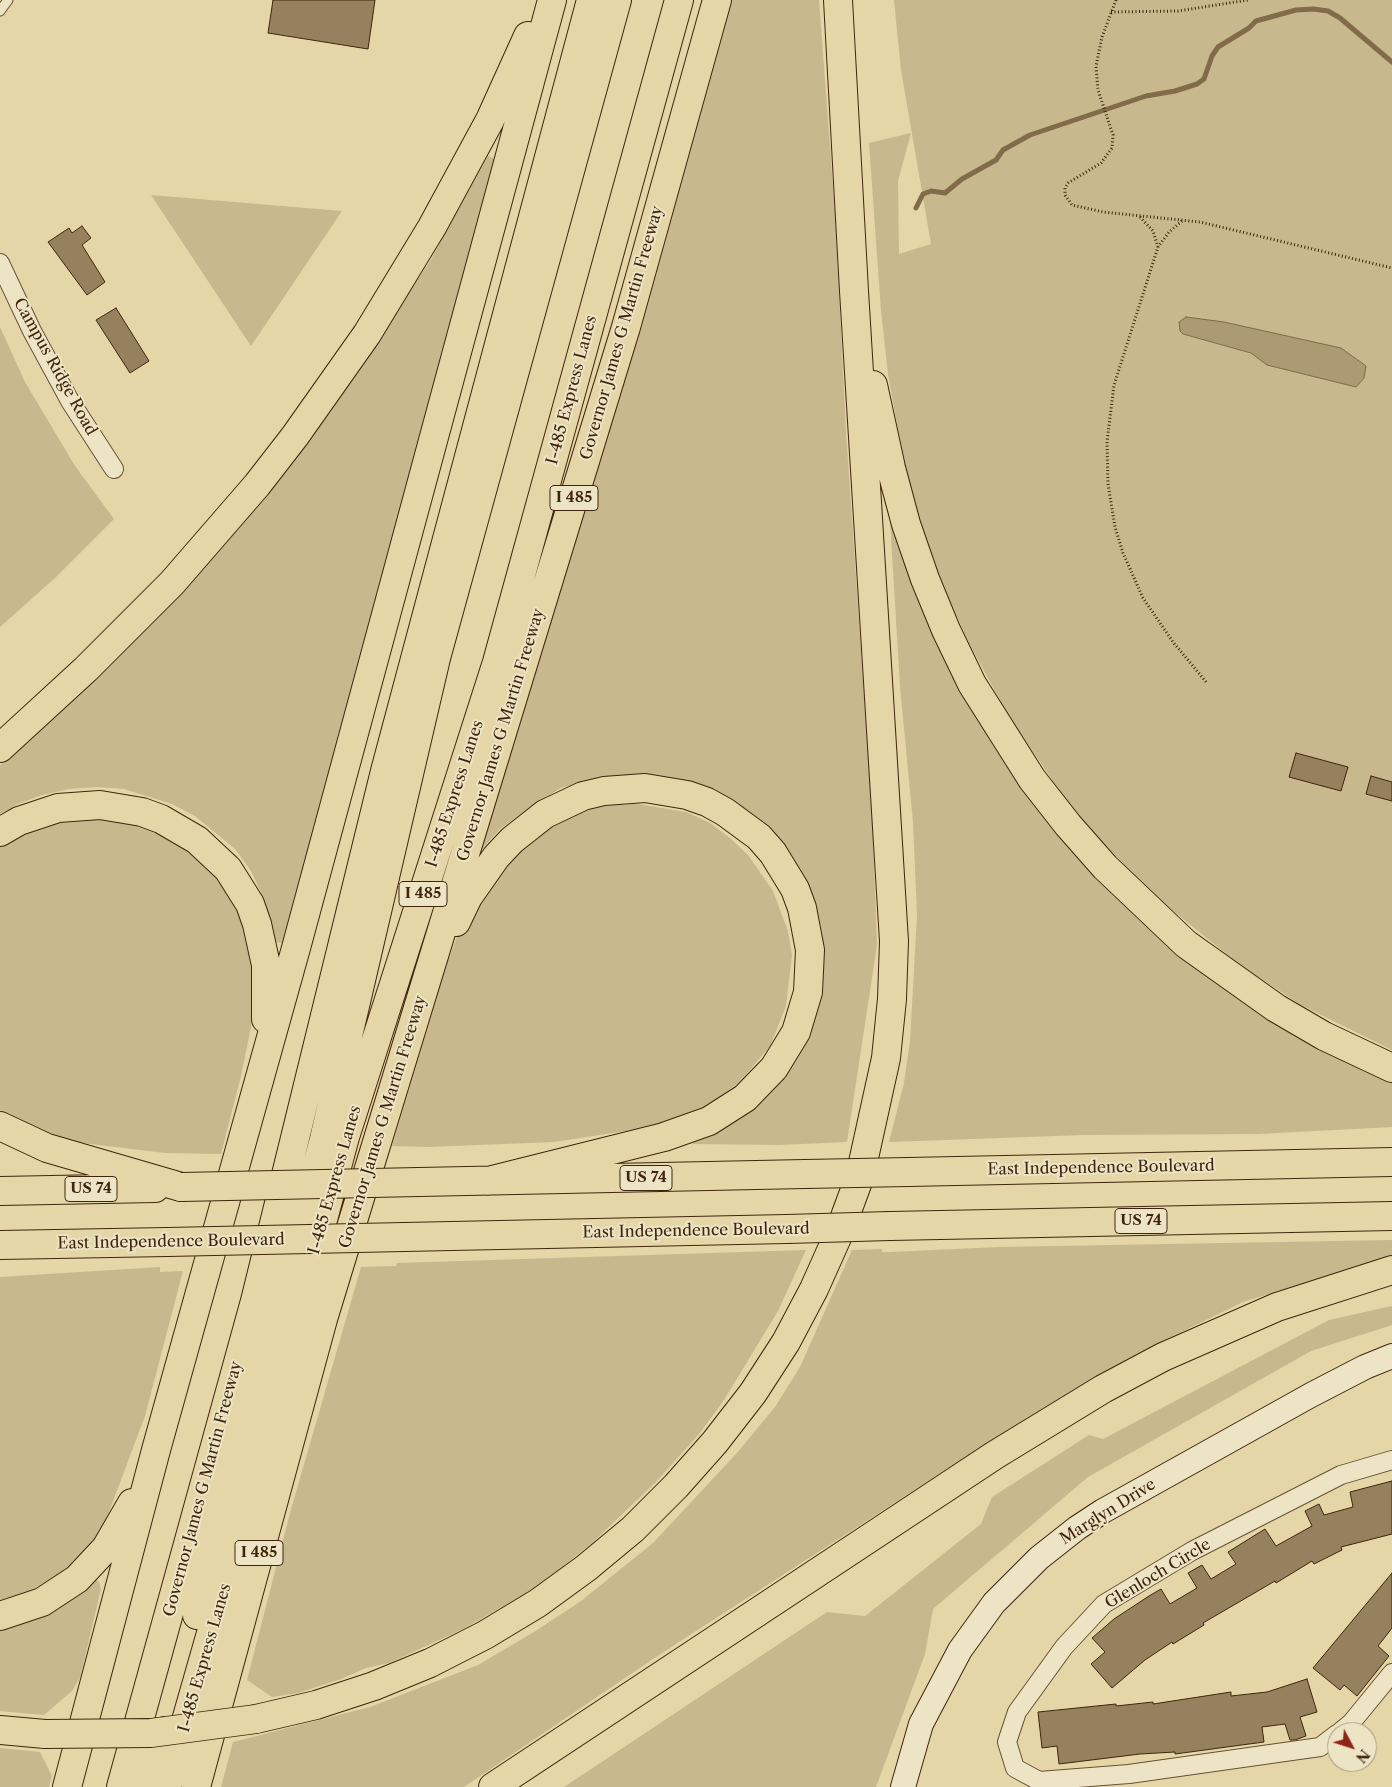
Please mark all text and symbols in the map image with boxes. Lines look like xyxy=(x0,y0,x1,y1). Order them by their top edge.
street label: Governor James G Martin Freeway xyxy=(576,204,668,462)
street label: Campus Ridge Road xyxy=(9,295,101,439)
street label: I-485 Express Lanes xyxy=(543,313,601,467)
road number: I 485 xyxy=(550,486,598,510)
street label: Governor James G Martin Freeway xyxy=(453,606,549,864)
street label: I-485 Express Lanes xyxy=(422,718,488,870)
road number: I 485 xyxy=(399,882,447,906)
street label: Governor James G Martin Freeway xyxy=(335,993,431,1251)
street label: I-485 Express Lanes xyxy=(305,1103,365,1257)
street label: East Independence Boulevard xyxy=(987,1156,1215,1180)
road number: US 74 xyxy=(620,1166,672,1190)
road number: US 74 xyxy=(65,1176,117,1202)
road number: US 74 xyxy=(1115,1208,1167,1234)
street label: East Independence Boulevard xyxy=(582,1219,810,1243)
street label: East Independence Boulevard xyxy=(57,1230,285,1254)
street label: Governor James G Martin Freeway xyxy=(160,1359,246,1619)
street label: Marglyn Drive xyxy=(1057,1475,1159,1549)
street label: Glenloch Circle xyxy=(1102,1535,1214,1613)
road number: I 485 xyxy=(235,1540,283,1566)
street label: I-485 Express Lanes xyxy=(175,1581,235,1735)
north arrow xyxy=(1327,1722,1377,1772)
text: N xyxy=(1352,1746,1374,1766)

